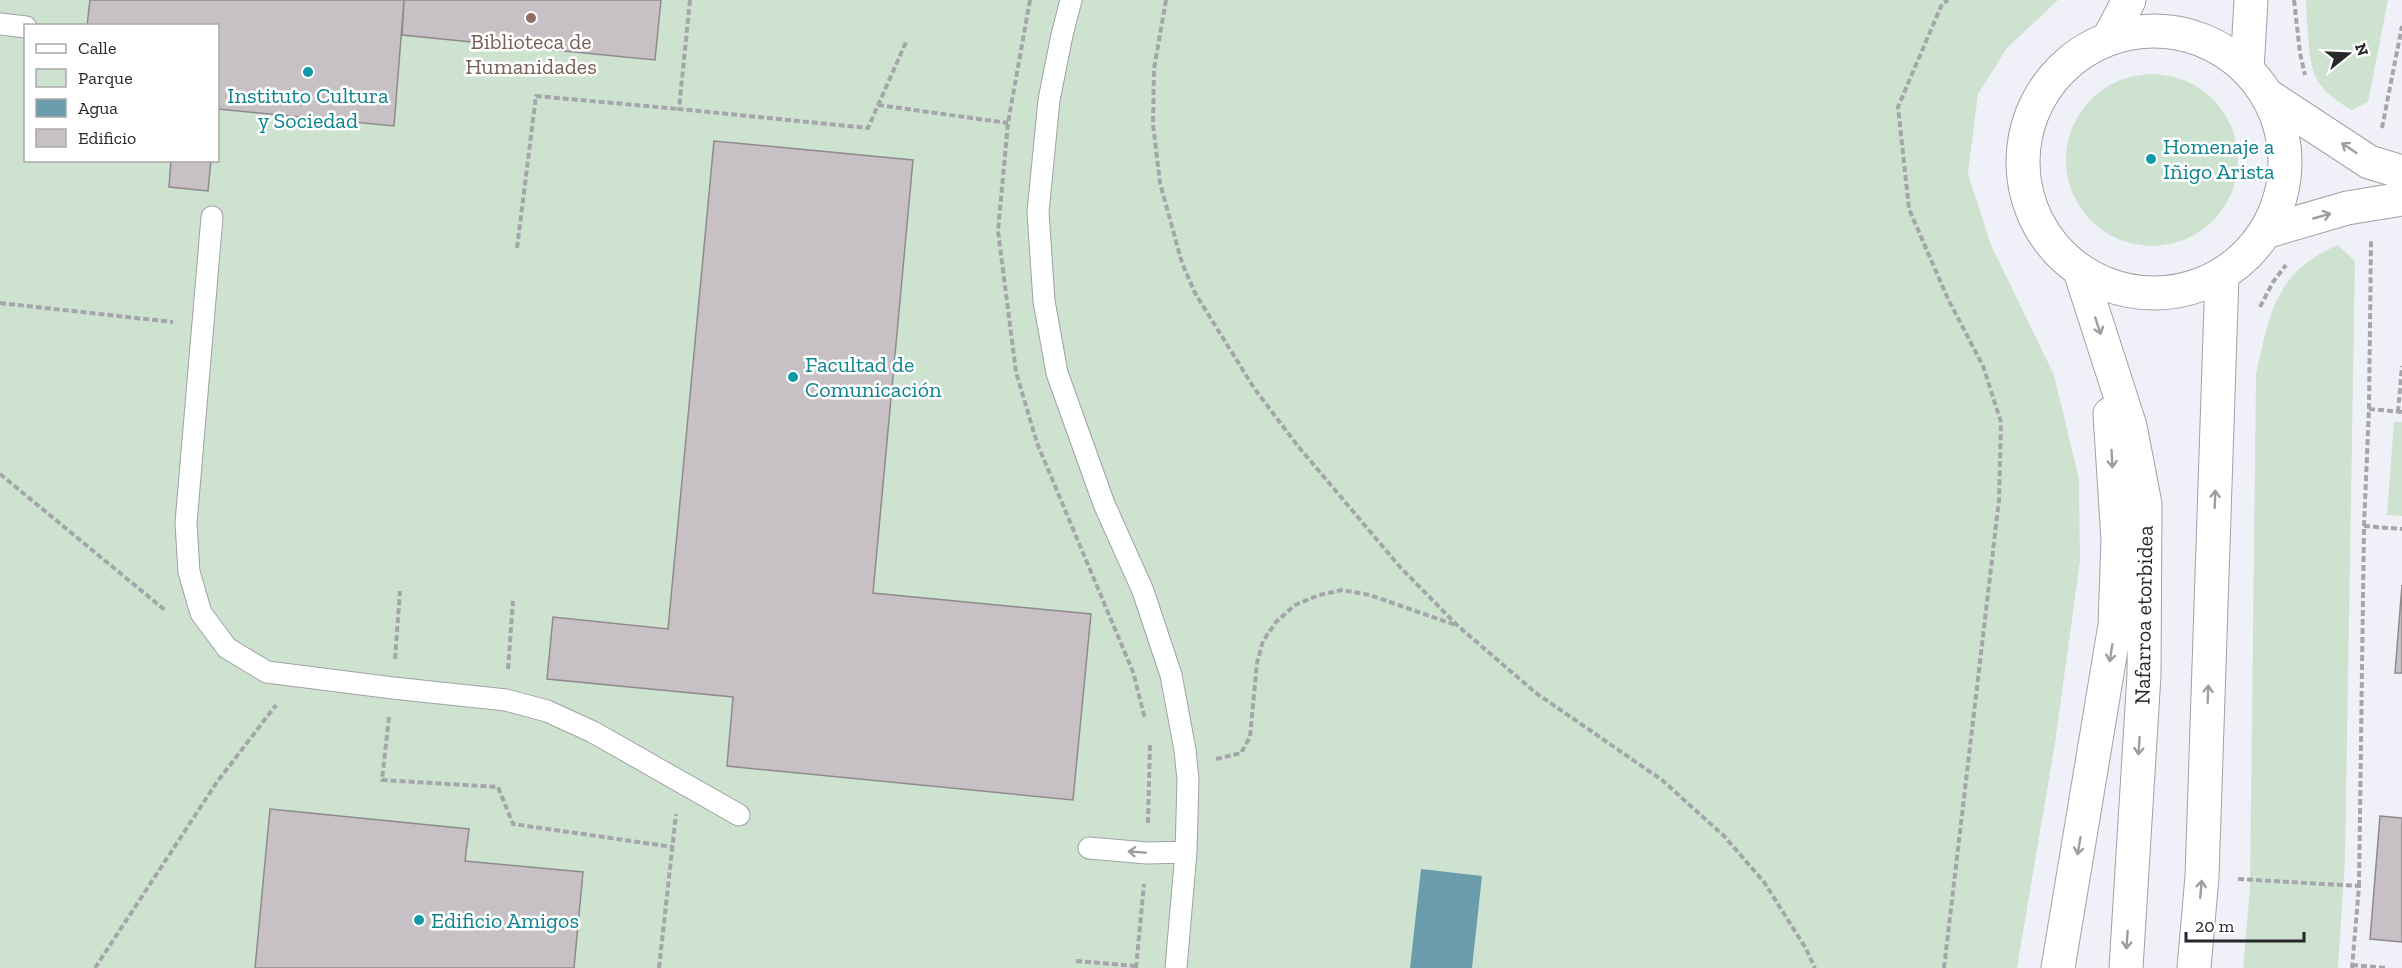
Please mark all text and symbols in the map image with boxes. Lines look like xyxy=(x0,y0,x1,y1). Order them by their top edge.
marker: Biblioteca de Humanidades xyxy=(524,11,538,25)
legend xyxy=(24,24,219,162)
north arrow xyxy=(2318,24,2378,84)
place label: Biblioteca de Humanidades xyxy=(465,28,597,80)
text: Calle xyxy=(78,37,116,59)
text: N xyxy=(2351,41,2373,58)
marker: Instituto Cultura y Sociedad xyxy=(301,65,315,79)
text: Parque xyxy=(78,67,133,89)
place label: Instituto Cultura y Sociedad xyxy=(227,82,389,134)
text: Agua xyxy=(78,97,118,119)
text: Edificio xyxy=(78,127,136,149)
place label: Homenaje a Iñigo Arista xyxy=(2163,133,2275,185)
one-way arrow xyxy=(2342,142,2358,154)
marker: Homenaje a Iñigo Arista xyxy=(2144,152,2158,166)
one-way arrow xyxy=(2312,209,2331,221)
one-way arrow xyxy=(2093,316,2104,335)
place label: Facultad de Comunicación xyxy=(805,351,942,403)
marker: Facultad de Comunicación xyxy=(786,370,800,384)
one-way arrow xyxy=(2107,449,2118,468)
one-way arrow xyxy=(2209,490,2220,510)
street label: Nafarroa etorbidea xyxy=(2128,525,2159,705)
one-way arrow xyxy=(2105,643,2116,663)
one-way arrow xyxy=(2203,684,2214,704)
one-way arrow xyxy=(2134,735,2145,755)
one-way arrow xyxy=(2073,835,2084,855)
one-way arrow xyxy=(1128,846,1148,857)
one-way arrow xyxy=(2196,879,2207,899)
scale bar xyxy=(2186,905,2304,943)
place label: Edificio Amigos xyxy=(431,907,579,934)
marker: Edificio Amigos xyxy=(412,913,426,927)
text: 20 m xyxy=(2195,915,2235,937)
one-way arrow xyxy=(2122,930,2133,950)

